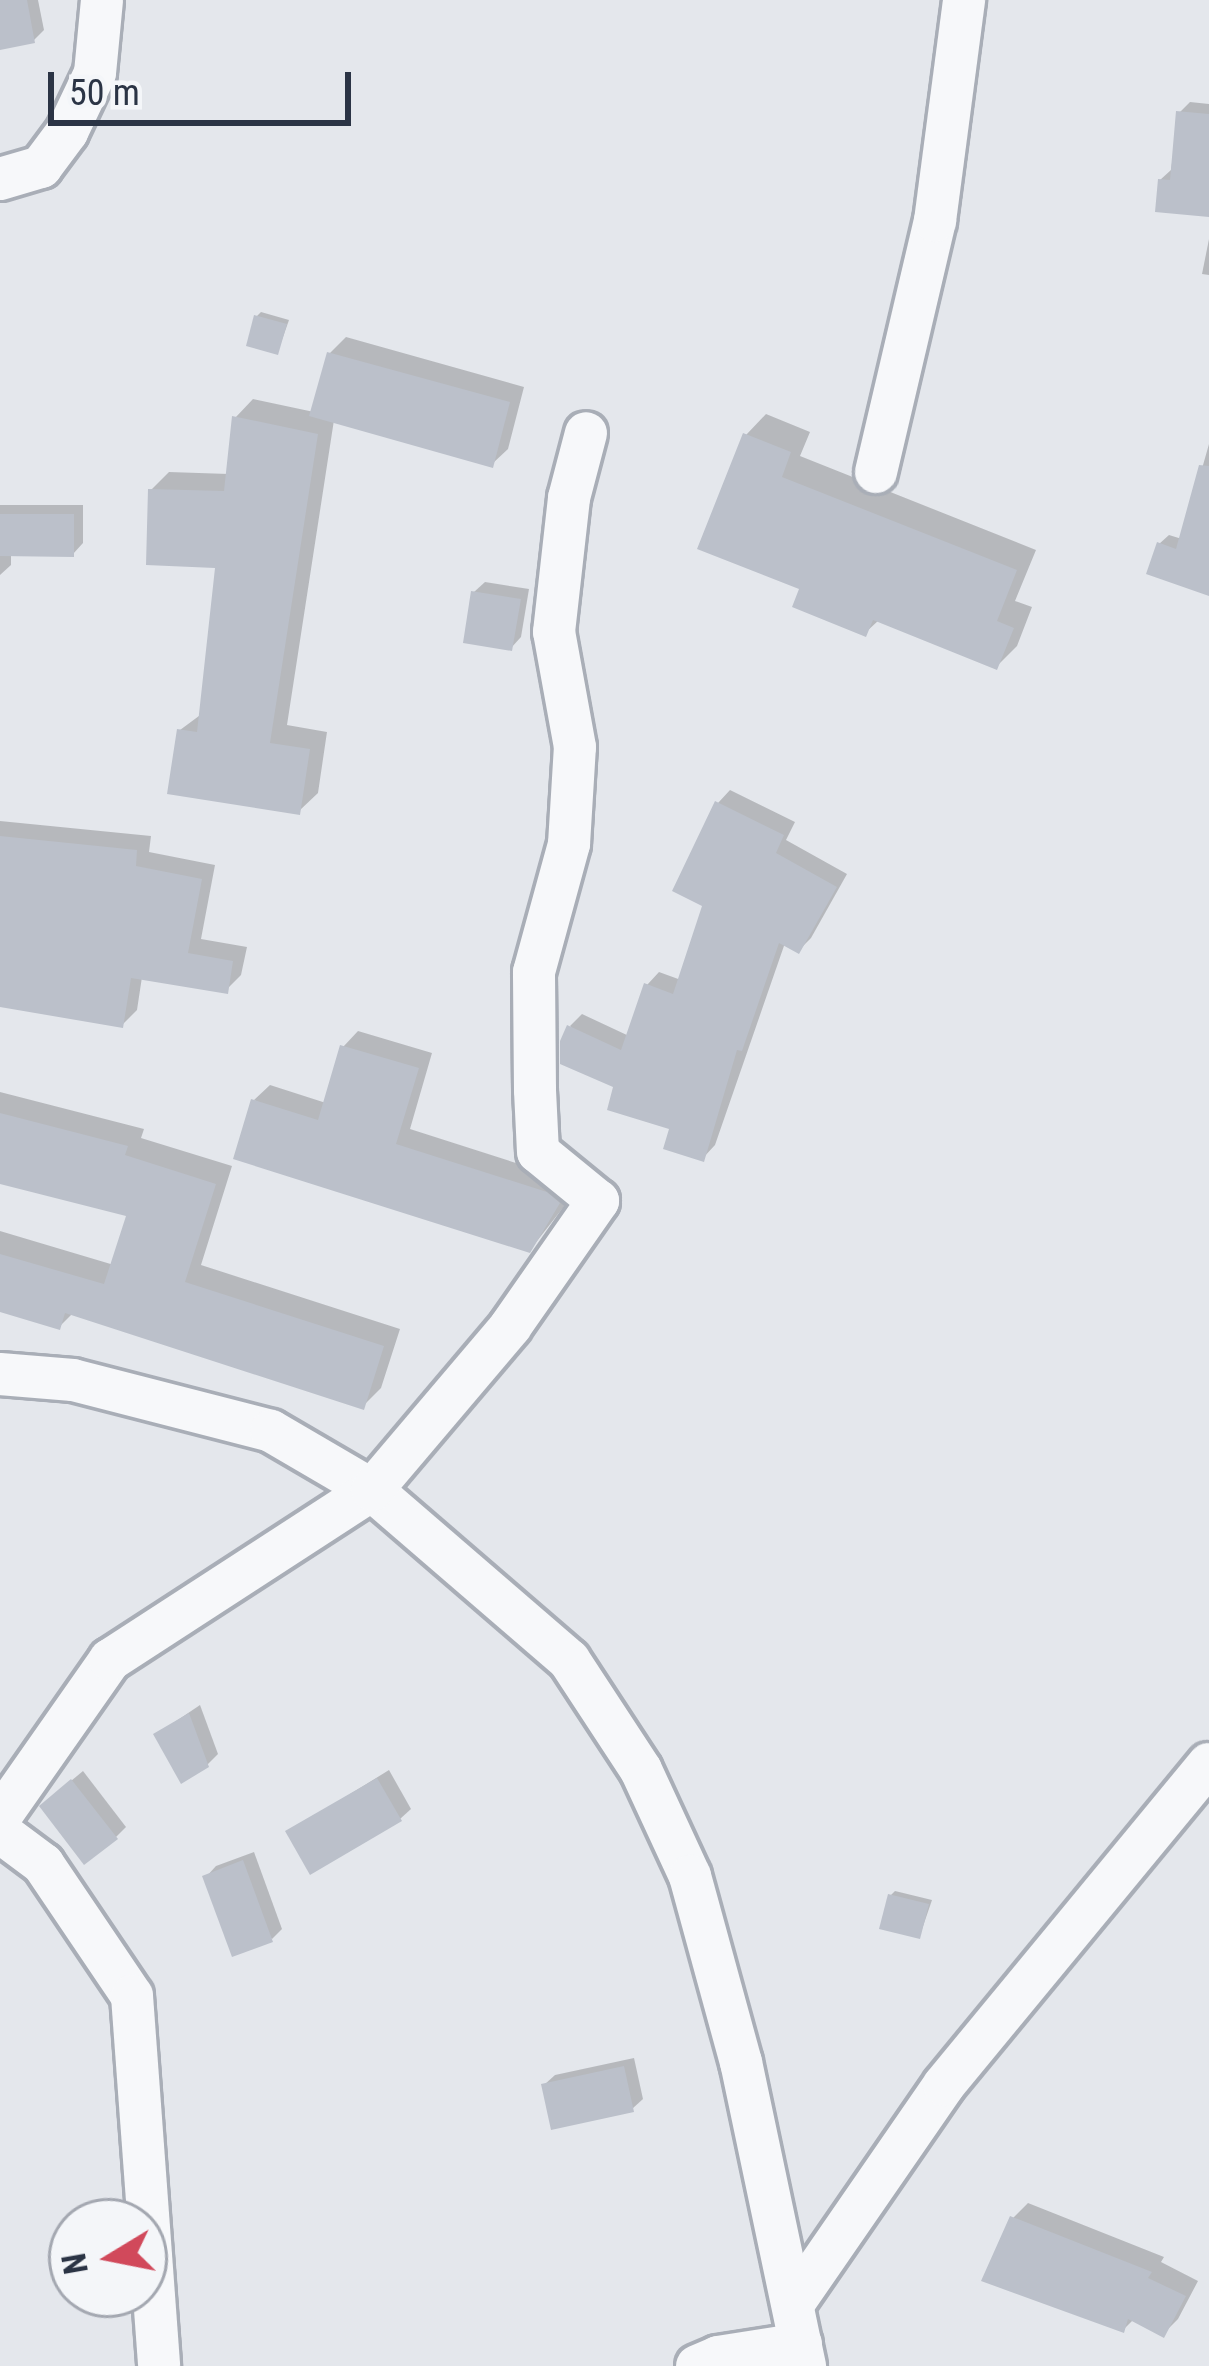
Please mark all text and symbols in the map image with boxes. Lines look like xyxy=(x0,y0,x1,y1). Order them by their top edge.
scale bar xyxy=(54,48,357,122)
text: 50 m xyxy=(69,72,140,114)
north arrow xyxy=(48,2198,168,2318)
text: N xyxy=(54,2250,96,2277)

